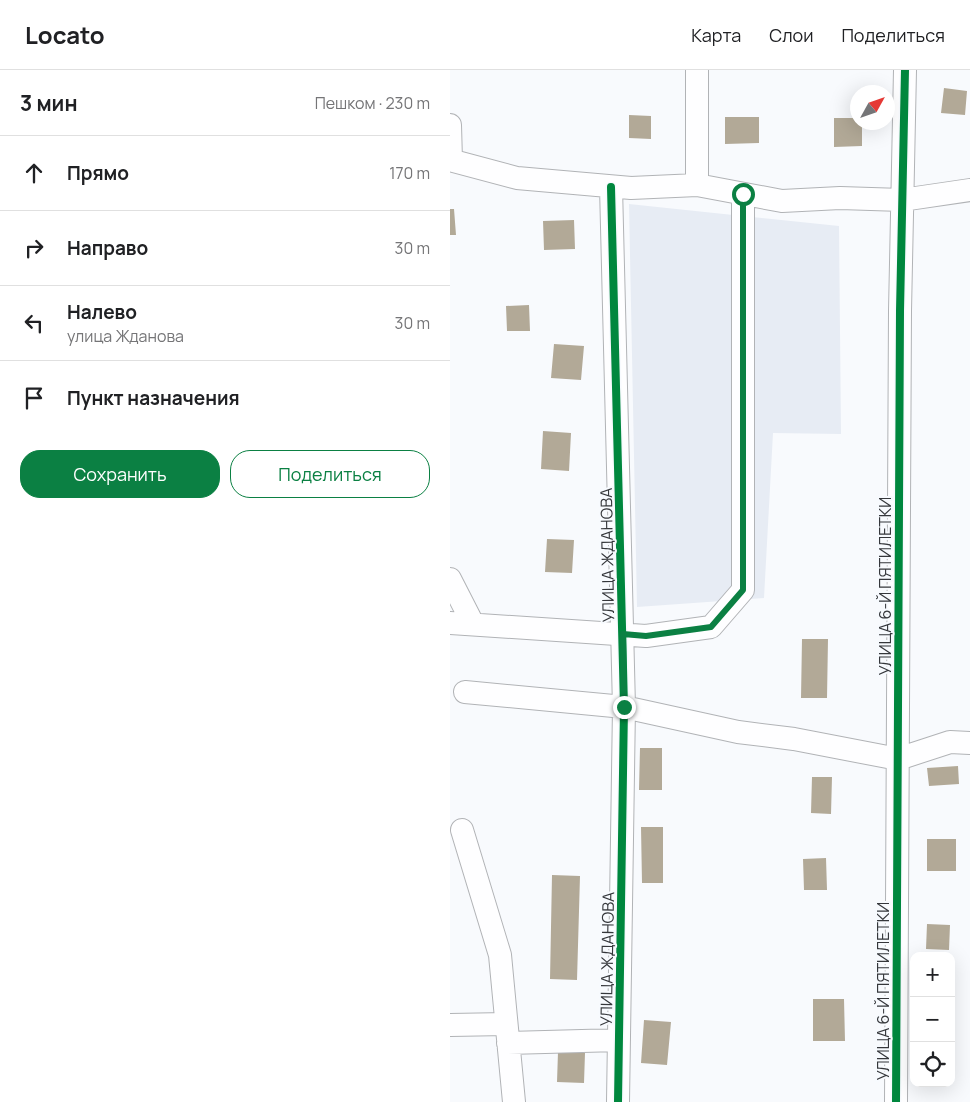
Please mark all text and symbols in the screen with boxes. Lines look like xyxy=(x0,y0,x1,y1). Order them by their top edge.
text: Locato xyxy=(25,18,105,51)
text: Карта xyxy=(691,23,741,47)
text: Слои xyxy=(769,23,813,47)
text: Поделиться xyxy=(841,23,945,47)
north arrow xyxy=(850,85,895,130)
text: 3 мин xyxy=(20,89,77,117)
text: Пешком · 230 m xyxy=(315,92,430,114)
icon: ahead xyxy=(20,159,48,187)
text: Прямо xyxy=(67,160,129,186)
text: 170 m xyxy=(389,162,430,184)
route start xyxy=(732,183,755,206)
icon: right xyxy=(20,234,48,262)
text: Направо xyxy=(67,235,148,261)
text: 30 m xyxy=(395,237,430,259)
text: Налево xyxy=(67,299,137,325)
icon: left xyxy=(20,309,48,337)
text: 30 m xyxy=(395,312,430,334)
text: улица Жданова xyxy=(67,325,184,347)
icon: arrive xyxy=(20,384,48,412)
text: Пункт назначения xyxy=(67,385,240,411)
button: Сохранить xyxy=(20,450,220,498)
button: Поделиться xyxy=(230,450,430,498)
street label: УЛИЦА ЖДАНОВА xyxy=(595,488,619,622)
street label: УЛИЦА 6-Й ПЯТИЛЕТКИ xyxy=(874,497,896,675)
route end xyxy=(613,696,636,719)
street label: УЛИЦА ЖДАНОВА xyxy=(595,892,619,1026)
street label: УЛИЦА 6-Й ПЯТИЛЕТКИ xyxy=(872,902,894,1080)
map controls xyxy=(910,952,955,1087)
button: + xyxy=(910,952,955,997)
button: − xyxy=(910,997,955,1042)
button: locate xyxy=(910,1042,955,1087)

